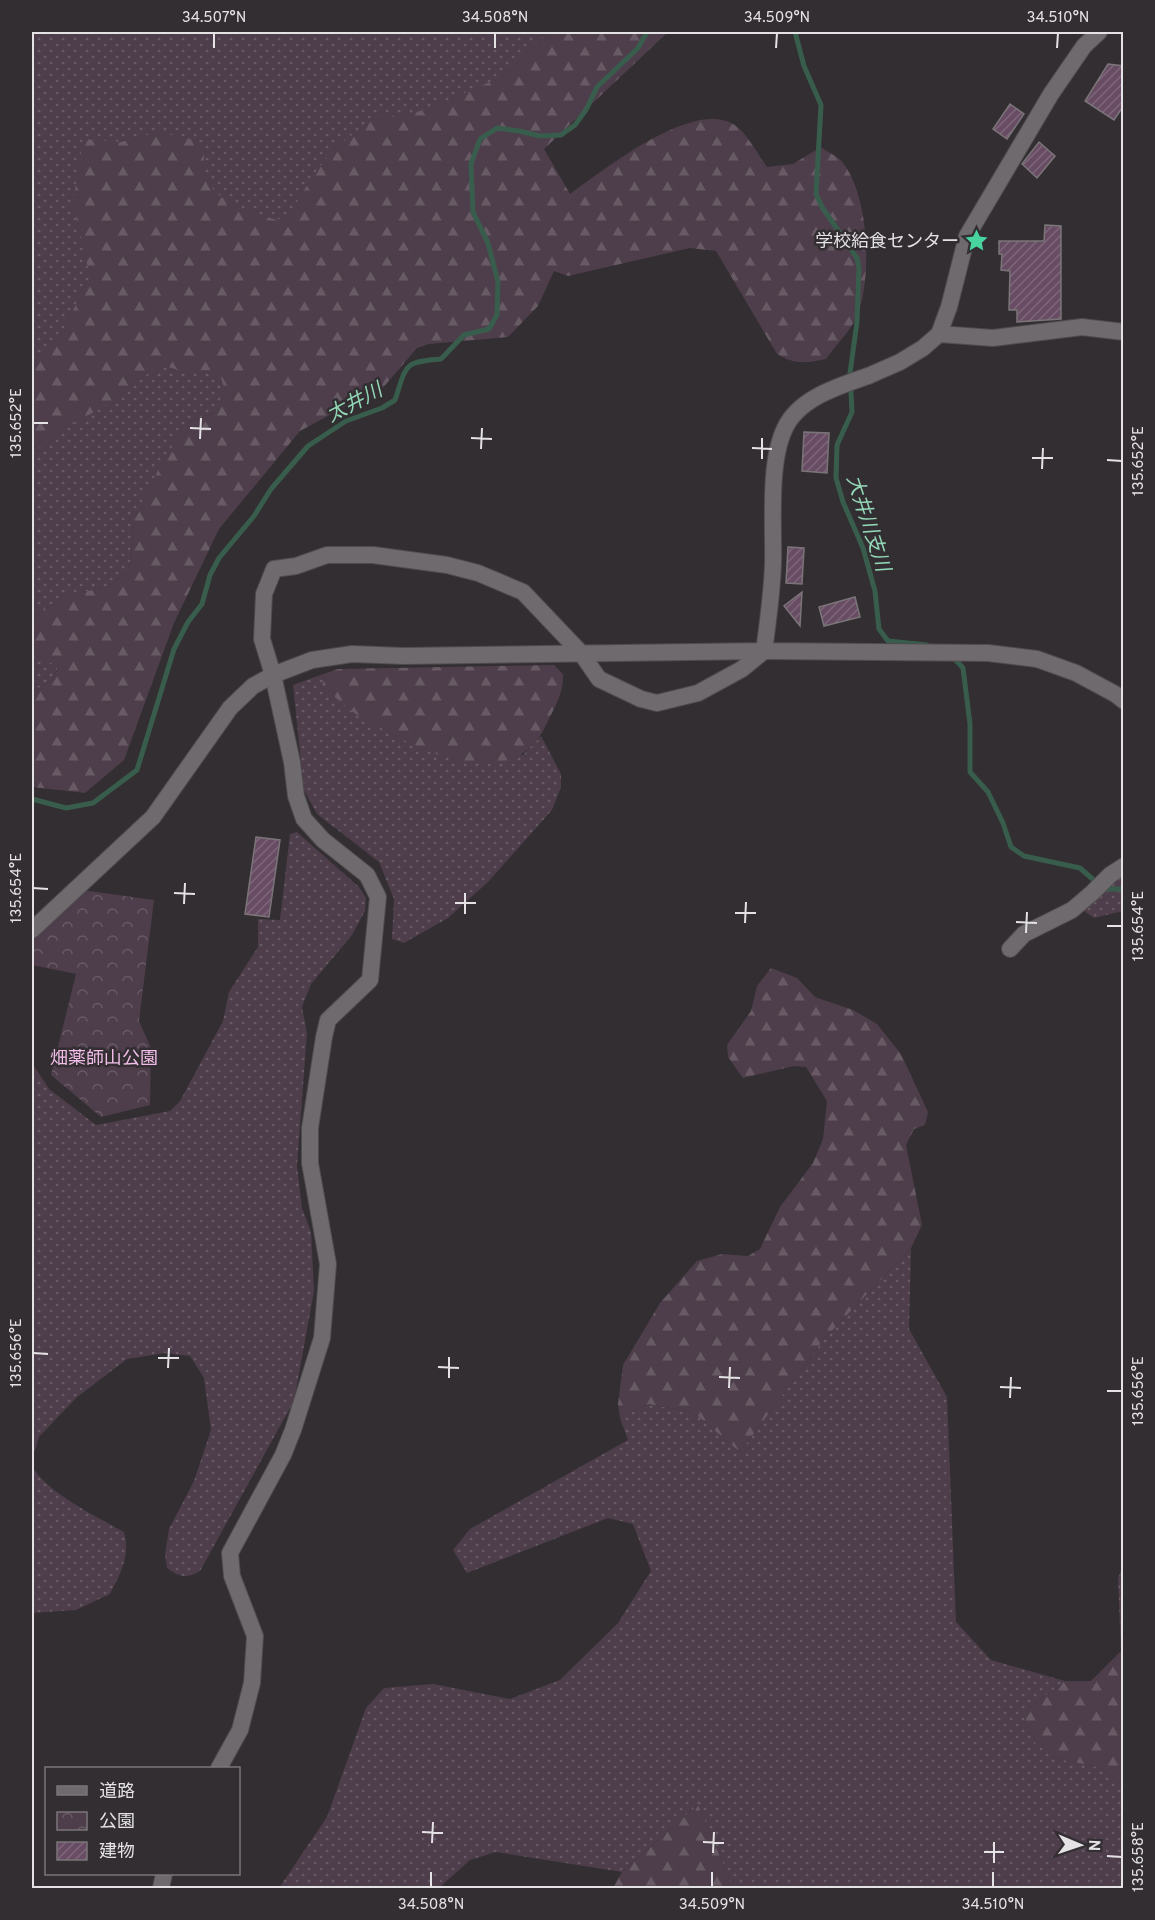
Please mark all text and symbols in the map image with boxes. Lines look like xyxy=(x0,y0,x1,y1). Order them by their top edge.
text: 34.507°N xyxy=(182,9,246,28)
text: 34.508°N xyxy=(462,9,528,28)
text: 34.509°N xyxy=(744,9,810,28)
text: 34.510°N xyxy=(1027,9,1090,28)
place icon: 学校給食センター xyxy=(964,228,990,254)
place label: 学校給食センター xyxy=(815,231,959,254)
water label: 太井川 xyxy=(322,377,389,429)
text: 135.652°E xyxy=(8,388,27,458)
text: 135.652°E xyxy=(1130,426,1149,496)
water label: 大井川支川 xyxy=(839,472,896,577)
text: 135.654°E xyxy=(8,853,27,923)
text: 135.654°E xyxy=(1130,891,1149,961)
park label: 畑薬師山公園 xyxy=(50,1048,158,1071)
text: 135.656°E xyxy=(8,1318,27,1388)
text: 135.656°E xyxy=(1130,1356,1149,1426)
legend xyxy=(45,1767,240,1875)
text: 道路 xyxy=(99,1781,135,1804)
text: 公園 xyxy=(99,1811,135,1834)
north arrow xyxy=(1050,1815,1110,1875)
text: 135.658°E xyxy=(1130,1822,1149,1892)
text: N xyxy=(1083,1839,1103,1852)
text: 建物 xyxy=(99,1841,135,1864)
text: 34.508°N xyxy=(398,1896,464,1915)
text: 34.509°N xyxy=(679,1896,745,1915)
text: 34.510°N xyxy=(962,1896,1025,1915)

